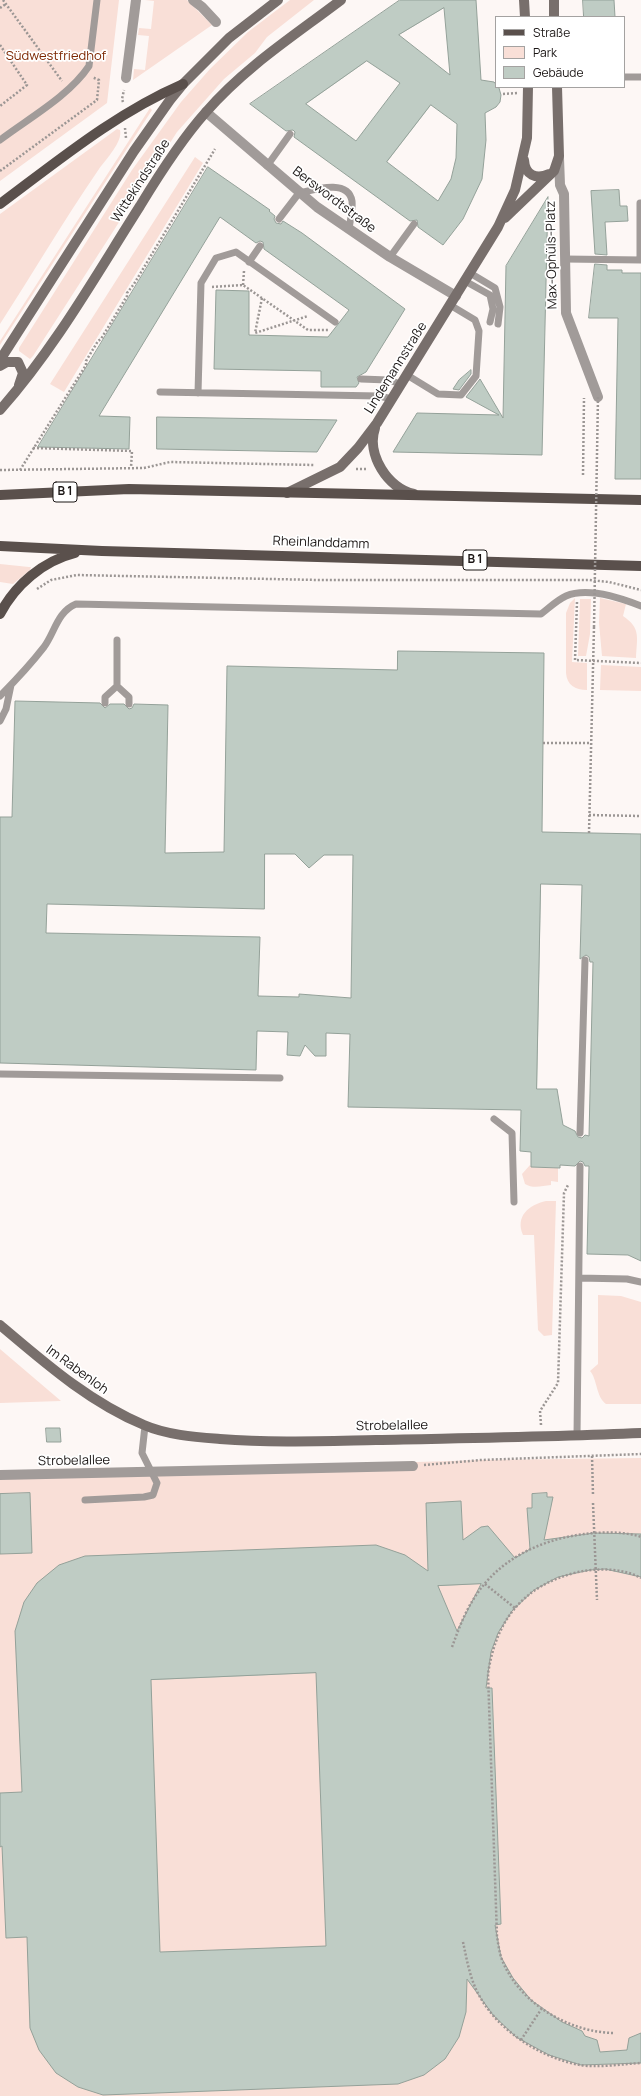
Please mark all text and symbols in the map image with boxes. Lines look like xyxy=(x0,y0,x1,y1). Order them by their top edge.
legend xyxy=(495,16,625,88)
text: Straße xyxy=(533,24,570,41)
text: Park xyxy=(533,44,557,61)
park label: Südwestfriedhof xyxy=(6,48,106,64)
text: Gebäude xyxy=(533,64,584,81)
street label: Wittekindstraße xyxy=(108,136,174,226)
street label: Berswordtstraße xyxy=(289,164,379,236)
street label: Max-Ophüls-Platz xyxy=(543,201,561,309)
street label: Lindemannstraße xyxy=(362,319,430,417)
road number: B 1 xyxy=(53,482,77,502)
street label: Rheinlanddamm xyxy=(272,534,370,552)
road number: B 1 xyxy=(463,550,487,570)
street label: Im Rabenloh xyxy=(43,1342,111,1398)
street label: Strobelallee xyxy=(356,1418,428,1434)
street label: Strobelallee xyxy=(38,1453,110,1469)

